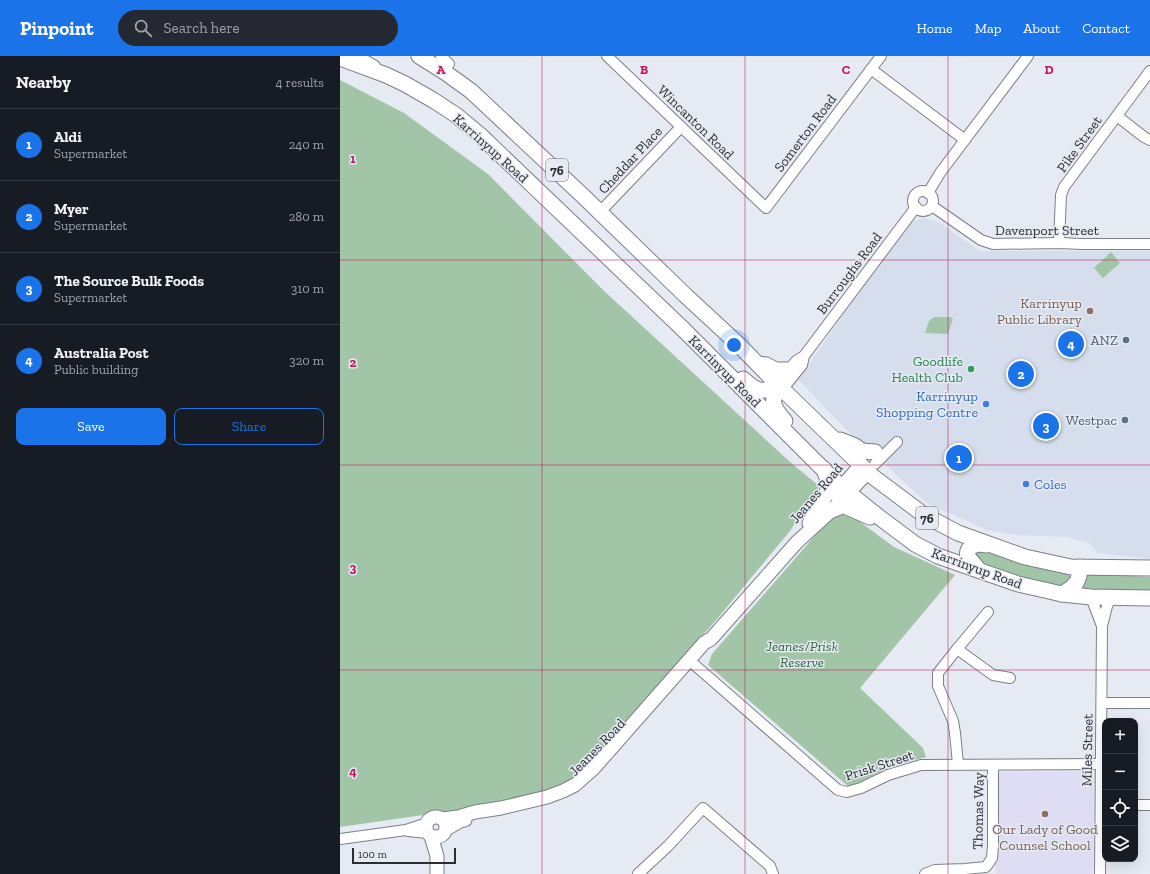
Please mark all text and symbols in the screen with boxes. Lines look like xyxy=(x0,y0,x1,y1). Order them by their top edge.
search box xyxy=(118,10,398,46)
text: Pinpoint xyxy=(20,17,94,40)
icon: search xyxy=(132,17,154,39)
text: Search here xyxy=(164,19,240,37)
text: Home xyxy=(917,20,953,37)
text: Map xyxy=(975,20,1001,37)
text: About xyxy=(1023,20,1060,37)
text: Contact xyxy=(1082,20,1130,37)
text: A xyxy=(437,62,446,77)
text: B xyxy=(640,62,648,77)
text: C xyxy=(842,62,850,77)
text: D xyxy=(1044,62,1054,77)
text: Nearby xyxy=(16,72,71,92)
text: 4 results xyxy=(276,75,324,90)
street label: Wincanton Road xyxy=(654,82,738,163)
street label: Somerton Road xyxy=(771,91,840,176)
street label: Karrinyup Road xyxy=(450,110,532,187)
street label: Pike Street xyxy=(1053,112,1106,176)
street label: Cheddar Place xyxy=(595,123,666,198)
text: Aldi xyxy=(54,128,82,146)
text: 1 xyxy=(26,137,32,152)
text: 240 m xyxy=(289,137,324,152)
text: Supermarket xyxy=(54,146,127,161)
text: 1 xyxy=(350,151,356,166)
road number: 76 xyxy=(546,159,568,181)
text: Myer xyxy=(54,200,89,218)
text: 2 xyxy=(26,209,32,224)
text: 280 m xyxy=(289,209,324,224)
text: Supermarket xyxy=(54,218,127,233)
street label: Davenport Street xyxy=(995,222,1100,239)
street label: Burroughs Road xyxy=(813,229,886,318)
text: The Source Bulk Foods xyxy=(54,272,204,290)
text: 3 xyxy=(26,281,32,296)
text: 310 m xyxy=(291,281,324,296)
text: Supermarket xyxy=(54,290,127,305)
place label: Karrinyup Public Library xyxy=(997,295,1083,328)
marker: Karrinyup Public Library xyxy=(1085,306,1095,316)
pin: 4 xyxy=(1058,329,1084,359)
street label: Karrinyup Road xyxy=(685,332,765,411)
place label: ANZ xyxy=(1091,332,1118,349)
your location xyxy=(724,335,744,355)
marker: ANZ xyxy=(1121,335,1131,345)
text: Australia Post xyxy=(54,344,148,362)
text: 4 xyxy=(25,353,33,368)
text: 320 m xyxy=(289,353,324,368)
place label: Goodlife Health Club xyxy=(892,353,963,386)
text: 2 xyxy=(350,355,357,370)
pin: 2 xyxy=(1008,359,1034,389)
text: Public building xyxy=(54,362,138,377)
marker: Goodlife Health Club xyxy=(966,364,976,374)
place label: Karrinyup Shopping Centre xyxy=(876,388,978,421)
marker: Karrinyup Shopping Centre xyxy=(981,399,991,409)
button: Save xyxy=(16,408,166,445)
button: Share xyxy=(174,408,324,445)
pin: 3 xyxy=(1033,411,1059,441)
place label: Westpac xyxy=(1066,412,1117,429)
marker: Westpac xyxy=(1120,415,1130,425)
pin: 1 xyxy=(946,443,972,473)
street label: Jeanes Road xyxy=(786,460,847,527)
place label: Coles xyxy=(1034,476,1067,493)
marker: Coles xyxy=(1021,479,1031,489)
road number: 76 xyxy=(916,507,938,529)
street label: Karrinyup Road xyxy=(929,544,1025,593)
text: 3 xyxy=(350,560,357,575)
park label: Jeanes/Prisk Reserve xyxy=(765,638,838,671)
street label: Miles Street xyxy=(1078,713,1097,787)
street label: Jeanes Road xyxy=(566,715,629,780)
map controls xyxy=(1102,718,1138,862)
button: + xyxy=(1102,718,1138,754)
street label: Prisk Street xyxy=(843,746,916,785)
button: − xyxy=(1102,754,1138,790)
text: 4 xyxy=(349,764,357,779)
street label: Thomas Way xyxy=(969,771,988,850)
button: locate xyxy=(1102,790,1138,826)
marker: Our Lady of Good Counsel School xyxy=(1040,809,1050,819)
place label: Our Lady of Good Counsel School xyxy=(992,821,1098,854)
button: layers xyxy=(1102,826,1138,862)
scale bar xyxy=(352,846,456,865)
text: 100 m xyxy=(358,848,387,861)

